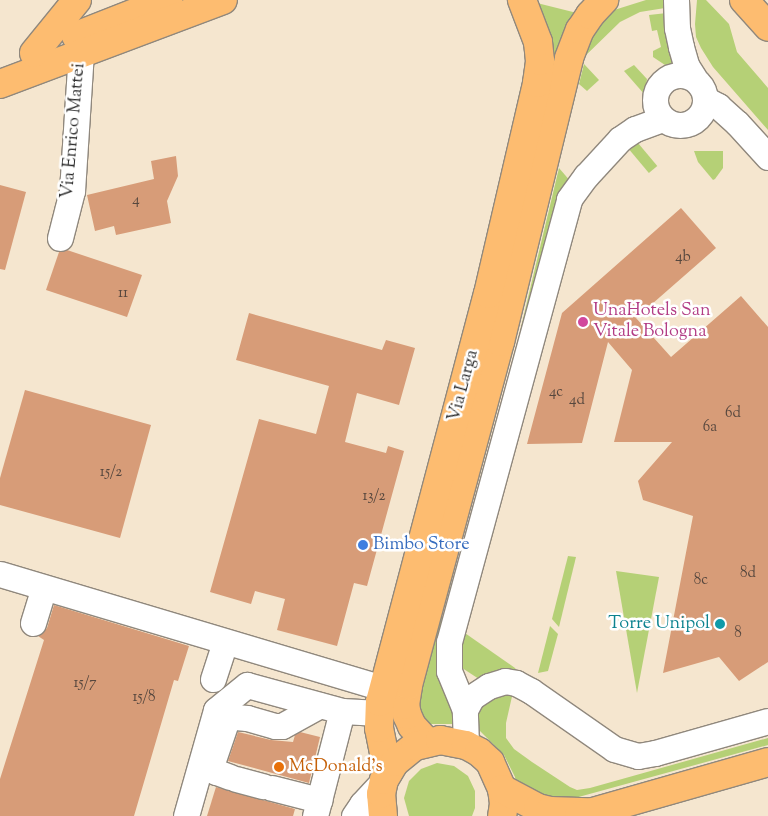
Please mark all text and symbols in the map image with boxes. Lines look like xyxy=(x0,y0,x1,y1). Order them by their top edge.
street label: Via Enrico Mattei xyxy=(57,62,91,200)
house number: 4 xyxy=(132,192,140,210)
house number: 4b xyxy=(675,249,691,267)
house number: 11 xyxy=(118,285,128,303)
place label: UnaHotels San Vitale Bologna xyxy=(593,301,711,344)
marker: UnaHotels San Vitale Bologna xyxy=(577,316,589,328)
street label: Via Larga xyxy=(444,348,484,424)
house number: 4c xyxy=(549,384,563,402)
house number: 4d xyxy=(569,392,585,410)
house number: 6d xyxy=(725,405,741,423)
house number: 6a xyxy=(703,419,717,437)
house number: 15/2 xyxy=(100,464,122,482)
house number: 13/2 xyxy=(362,488,386,506)
place label: Bimbo Store xyxy=(373,534,470,556)
marker: Bimbo Store xyxy=(357,539,369,551)
house number: 8d xyxy=(740,565,756,583)
house number: 8c xyxy=(694,572,708,590)
place label: Torre Unipol xyxy=(608,613,710,635)
marker: Torre Unipol xyxy=(714,618,726,630)
house number: 8 xyxy=(734,625,742,643)
house number: 15/7 xyxy=(74,675,96,693)
house number: 15/8 xyxy=(132,689,156,707)
place label: McDonald's xyxy=(289,756,383,778)
marker: McDonald's xyxy=(273,761,285,773)

